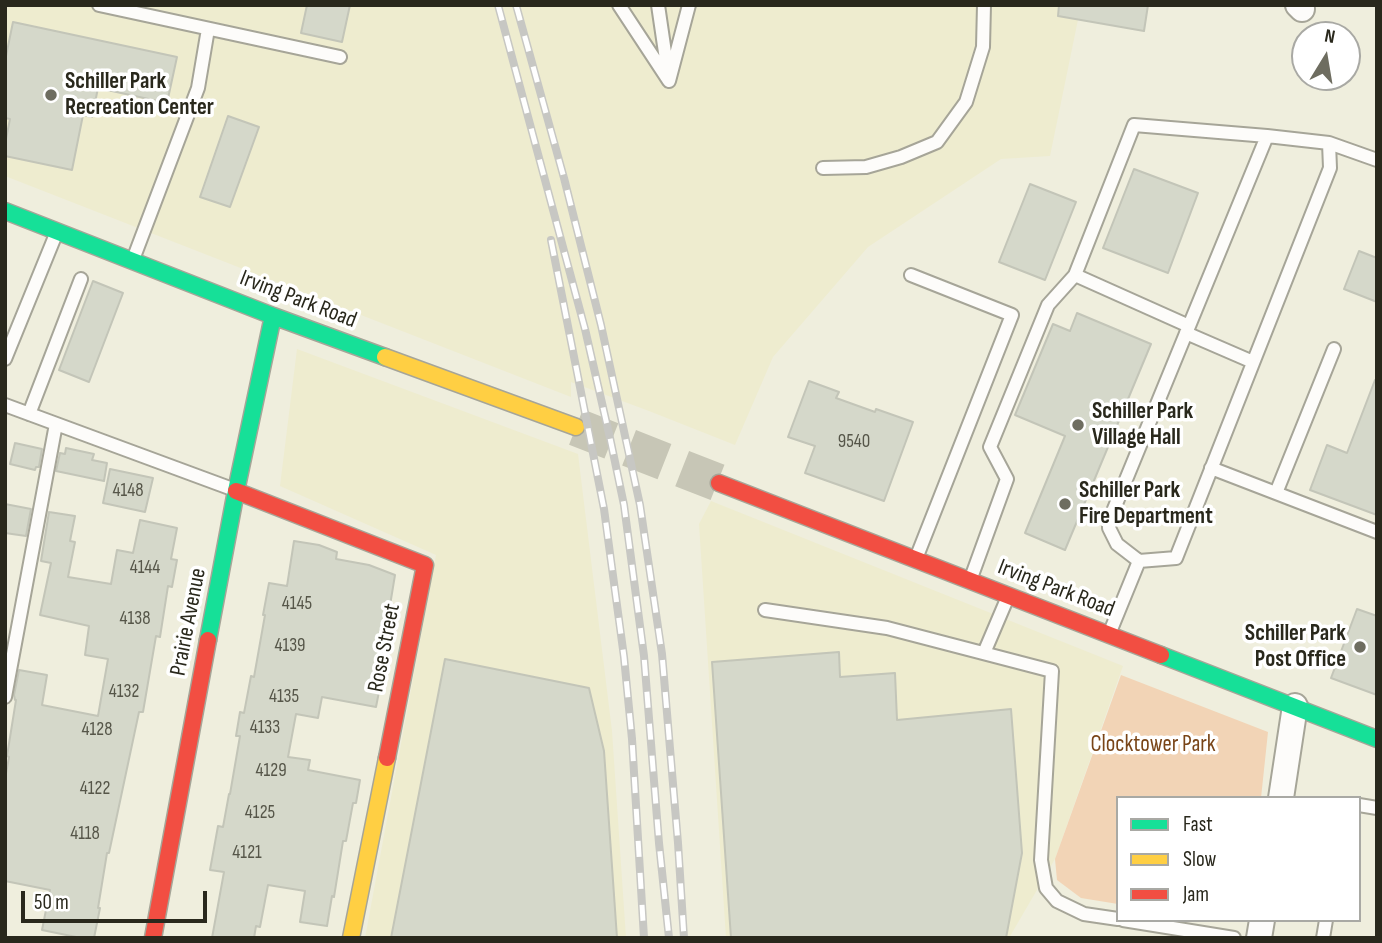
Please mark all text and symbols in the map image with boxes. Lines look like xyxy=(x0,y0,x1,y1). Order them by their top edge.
north arrow xyxy=(1291,21,1361,91)
text: N xyxy=(1323,25,1337,49)
place label: Schiller Park Recreation Center xyxy=(65,68,214,122)
marker: Schiller Park Recreation Center xyxy=(43,87,59,103)
street label: Irving Park Road xyxy=(236,265,360,335)
place label: Schiller Park Village Hall xyxy=(1092,398,1193,452)
marker: Schiller Park Village Hall xyxy=(1070,417,1086,433)
house number: 9540 xyxy=(838,431,870,453)
place label: Schiller Park Fire Department xyxy=(1079,477,1213,531)
house number: 4148 xyxy=(113,480,143,502)
marker: Schiller Park Fire Department xyxy=(1057,496,1073,512)
street label: Irving Park Road xyxy=(994,554,1118,624)
house number: 4144 xyxy=(130,557,160,579)
street label: Prairie Avenue xyxy=(165,566,213,678)
house number: 4145 xyxy=(282,593,312,615)
street label: Rose Street xyxy=(363,601,407,695)
house number: 4138 xyxy=(120,608,150,630)
place label: Schiller Park Post Office xyxy=(1245,620,1346,674)
house number: 4139 xyxy=(274,635,306,657)
marker: Schiller Park Post Office xyxy=(1352,639,1368,655)
house number: 4132 xyxy=(109,681,139,703)
house number: 4135 xyxy=(269,686,299,708)
house number: 4133 xyxy=(250,717,280,739)
house number: 4128 xyxy=(81,719,113,741)
park label: Clocktower Park xyxy=(1090,731,1216,759)
house number: 4129 xyxy=(255,760,287,782)
house number: 4122 xyxy=(80,778,110,800)
legend xyxy=(1116,796,1361,922)
house number: 4125 xyxy=(245,802,275,824)
text: Fast xyxy=(1183,812,1213,837)
house number: 4118 xyxy=(70,823,100,845)
house number: 4121 xyxy=(232,842,262,864)
text: Slow xyxy=(1183,847,1216,872)
scale bar xyxy=(24,876,210,920)
text: Jam xyxy=(1183,882,1209,907)
text: 50 m xyxy=(34,890,69,915)

